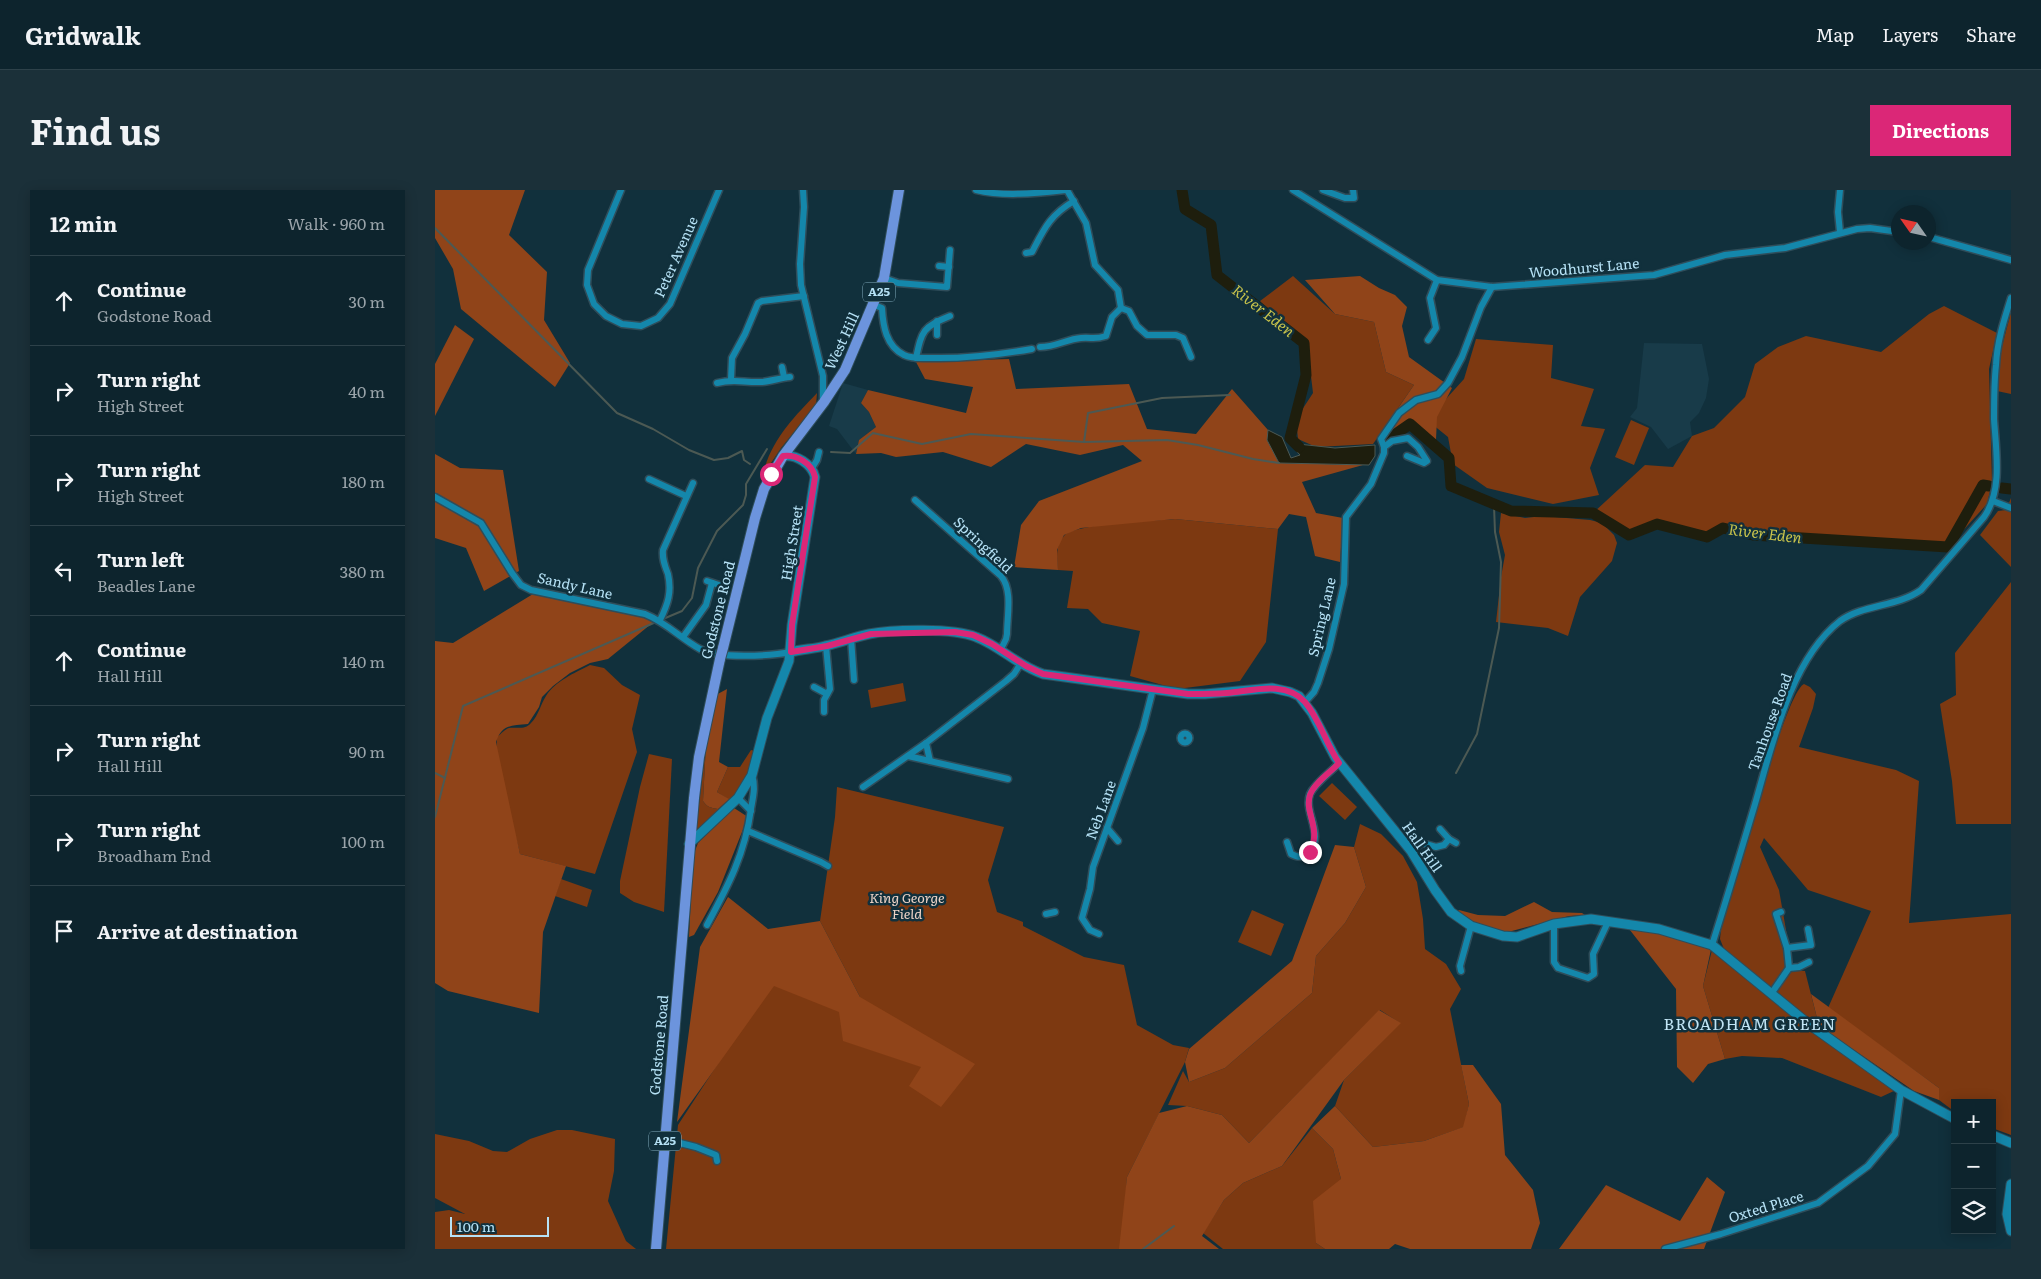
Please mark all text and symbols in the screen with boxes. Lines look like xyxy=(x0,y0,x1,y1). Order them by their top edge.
text: Gridwalk xyxy=(25,17,141,52)
text: Map xyxy=(1816,21,1854,48)
text: Layers xyxy=(1882,21,1938,48)
text: Share xyxy=(1966,21,2016,48)
text: Find us xyxy=(30,104,160,156)
button: Directions xyxy=(1870,105,2011,156)
north arrow xyxy=(1891,205,1936,250)
text: 12 min xyxy=(50,207,117,238)
text: Walk · 960 m xyxy=(287,211,385,235)
street label: Peter Avenue xyxy=(648,213,702,300)
street label: Woodhurst Lane xyxy=(1528,252,1640,282)
text: Continue xyxy=(97,275,186,303)
water label: River Eden xyxy=(1228,278,1300,342)
road number: A25 xyxy=(863,282,895,301)
icon: ahead xyxy=(50,287,78,315)
text: 30 m xyxy=(348,289,385,313)
text: Godstone Road xyxy=(97,303,212,327)
street label: West Hill xyxy=(819,308,863,373)
text: Turn right xyxy=(97,365,201,393)
icon: right xyxy=(50,377,78,405)
text: 40 m xyxy=(348,379,385,403)
text: High Street xyxy=(97,393,184,417)
text: Turn right xyxy=(97,455,201,483)
route start xyxy=(760,463,783,486)
icon: right xyxy=(50,467,78,495)
text: 180 m xyxy=(342,469,385,493)
text: High Street xyxy=(97,483,184,507)
street label: High Street xyxy=(775,503,807,582)
street label: Springfield xyxy=(950,512,1018,577)
water label: River Eden xyxy=(1727,517,1803,548)
text: Turn left xyxy=(97,545,184,573)
icon: left xyxy=(50,557,78,585)
street label: Godstone Road xyxy=(695,558,739,661)
text: 380 m xyxy=(340,559,385,583)
street label: Sandy Lane xyxy=(536,567,615,603)
text: Beadles Lane xyxy=(97,573,195,597)
street label: Spring Lane xyxy=(1302,575,1340,658)
text: Continue xyxy=(97,635,186,663)
icon: ahead xyxy=(50,647,78,675)
text: 140 m xyxy=(342,649,385,673)
text: Hall Hill xyxy=(97,663,162,687)
street label: Tanhouse Road xyxy=(1742,670,1796,773)
text: Turn right xyxy=(97,725,201,753)
icon: right xyxy=(50,737,78,765)
text: 90 m xyxy=(349,739,385,763)
text: Hall Hill xyxy=(97,753,162,777)
street label: Neb Lane xyxy=(1080,777,1120,842)
text: Turn right xyxy=(97,815,201,843)
street label: Hall Hill xyxy=(1398,817,1448,876)
icon: right xyxy=(50,827,78,855)
text: 100 m xyxy=(341,829,385,853)
route end xyxy=(1299,841,1322,864)
text: Broadham End xyxy=(97,843,211,867)
park label: King George Field xyxy=(869,887,945,923)
icon: arrive xyxy=(50,917,78,945)
text: Arrive at destination xyxy=(97,917,298,945)
street label: Godstone Road xyxy=(644,994,672,1096)
district label: BROADHAM GREEN xyxy=(1664,1011,1836,1035)
map controls xyxy=(1951,1099,1996,1234)
button: + xyxy=(1951,1099,1996,1144)
road number: A25 xyxy=(649,1131,681,1150)
button: − xyxy=(1951,1144,1996,1189)
street label: Oxted Place xyxy=(1726,1185,1806,1227)
button: layers xyxy=(1951,1189,1996,1234)
scale bar xyxy=(450,1214,549,1237)
text: 100 m xyxy=(457,1216,495,1236)

